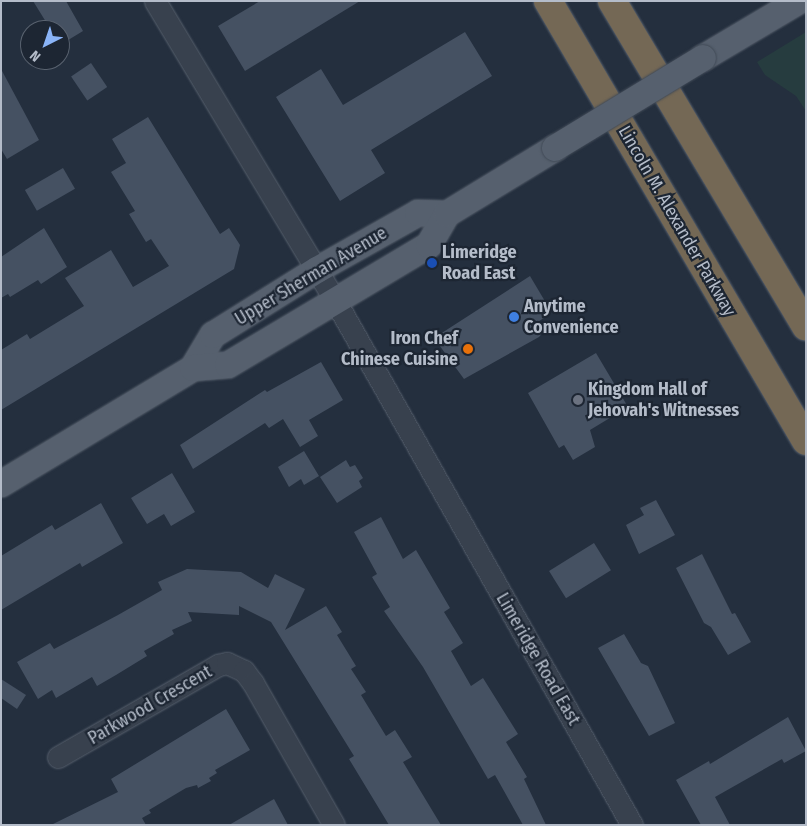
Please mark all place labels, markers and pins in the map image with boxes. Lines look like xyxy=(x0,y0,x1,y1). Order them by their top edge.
place label: Limeridge Road East xyxy=(442,242,517,284)
marker: Limeridge Road East xyxy=(426,257,438,269)
place label: Anytime Convenience xyxy=(524,296,619,338)
marker: Anytime Convenience xyxy=(508,311,520,323)
place label: Iron Chef Chinese Cuisine xyxy=(341,328,458,370)
marker: Iron Chef Chinese Cuisine xyxy=(462,343,474,355)
place label: Kingdom Hall of Jehovah's Witnesses xyxy=(588,379,739,422)
marker: Kingdom Hall of Jehovah's Witnesses xyxy=(572,394,584,406)

